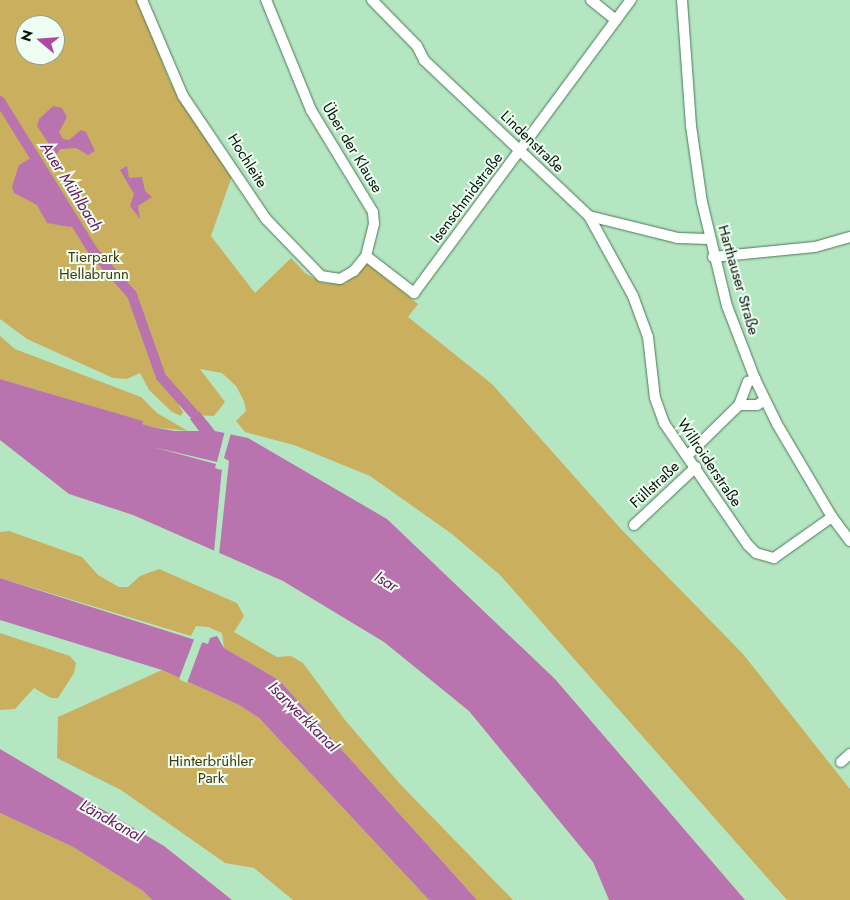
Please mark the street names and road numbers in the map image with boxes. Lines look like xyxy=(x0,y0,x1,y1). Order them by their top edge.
street label: Über der Klause xyxy=(318,100,386,196)
street label: Lindenstraße xyxy=(497,107,567,177)
street label: Hochleite xyxy=(223,131,271,191)
street label: Isenschmidstraße xyxy=(427,149,507,247)
street label: Harthauser Straße xyxy=(714,223,762,337)
street label: Willroiderstraße xyxy=(673,416,745,510)
street label: Füllstraße xyxy=(627,458,683,512)

